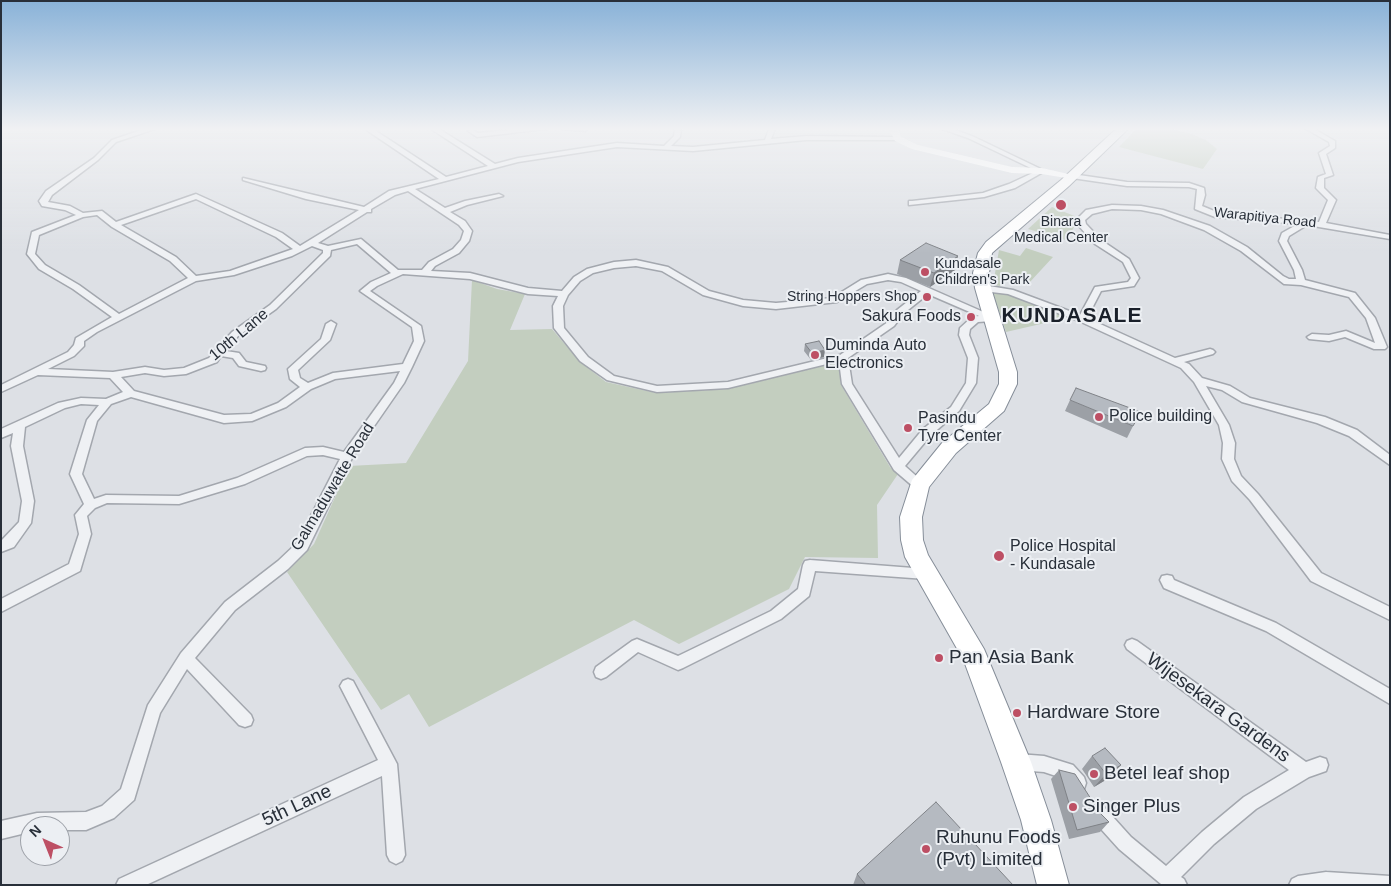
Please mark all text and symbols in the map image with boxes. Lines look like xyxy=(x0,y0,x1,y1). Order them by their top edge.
marker: Binara Medical Center xyxy=(1054,198,1068,212)
street label: Warapitiya Road xyxy=(1213,204,1317,232)
place label: Binara Medical Center xyxy=(1014,214,1108,246)
place label: Kundasale Children's Park xyxy=(935,256,1029,288)
marker: Kundasale Children's Park xyxy=(919,266,931,278)
place label: String Hoppers Shop xyxy=(787,289,917,305)
marker: String Hoppers Shop xyxy=(921,291,933,303)
district label: KUNDASALE xyxy=(1000,303,1144,329)
street label: 10th Lane xyxy=(206,305,272,365)
place label: Sakura Foods xyxy=(861,307,961,327)
marker: Sakura Foods xyxy=(965,311,977,323)
place label: Duminda Auto Electronics xyxy=(825,336,926,374)
marker: Duminda Auto Electronics xyxy=(809,349,821,361)
place label: Police building xyxy=(1109,407,1212,427)
place label: Pasindu Tyre Center xyxy=(918,409,1002,447)
marker: Police building xyxy=(1093,411,1105,423)
street label: Galmaduwatte Road xyxy=(287,420,379,554)
marker: Pasindu Tyre Center xyxy=(902,422,914,434)
place label: Police Hospital - Kundasale xyxy=(1010,537,1116,575)
marker: Police Hospital - Kundasale xyxy=(992,549,1006,563)
place label: Pan Asia Bank xyxy=(949,647,1074,669)
street label: Wijesekara Gardens xyxy=(1142,648,1294,768)
marker: Pan Asia Bank xyxy=(933,652,945,664)
place label: Hardware Store xyxy=(1027,702,1160,724)
marker: Hardware Store xyxy=(1011,707,1023,719)
place label: Betel leaf shop xyxy=(1104,763,1230,785)
marker: Betel leaf shop xyxy=(1088,768,1100,780)
street label: 5th Lane xyxy=(259,780,335,832)
place label: Singer Plus xyxy=(1083,796,1180,818)
marker: Singer Plus xyxy=(1067,801,1079,813)
north arrow xyxy=(20,816,70,866)
text: N xyxy=(26,822,44,840)
place label: Ruhunu Foods (Pvt) Limited xyxy=(936,827,1061,871)
marker: Ruhunu Foods (Pvt) Limited xyxy=(920,843,932,855)

